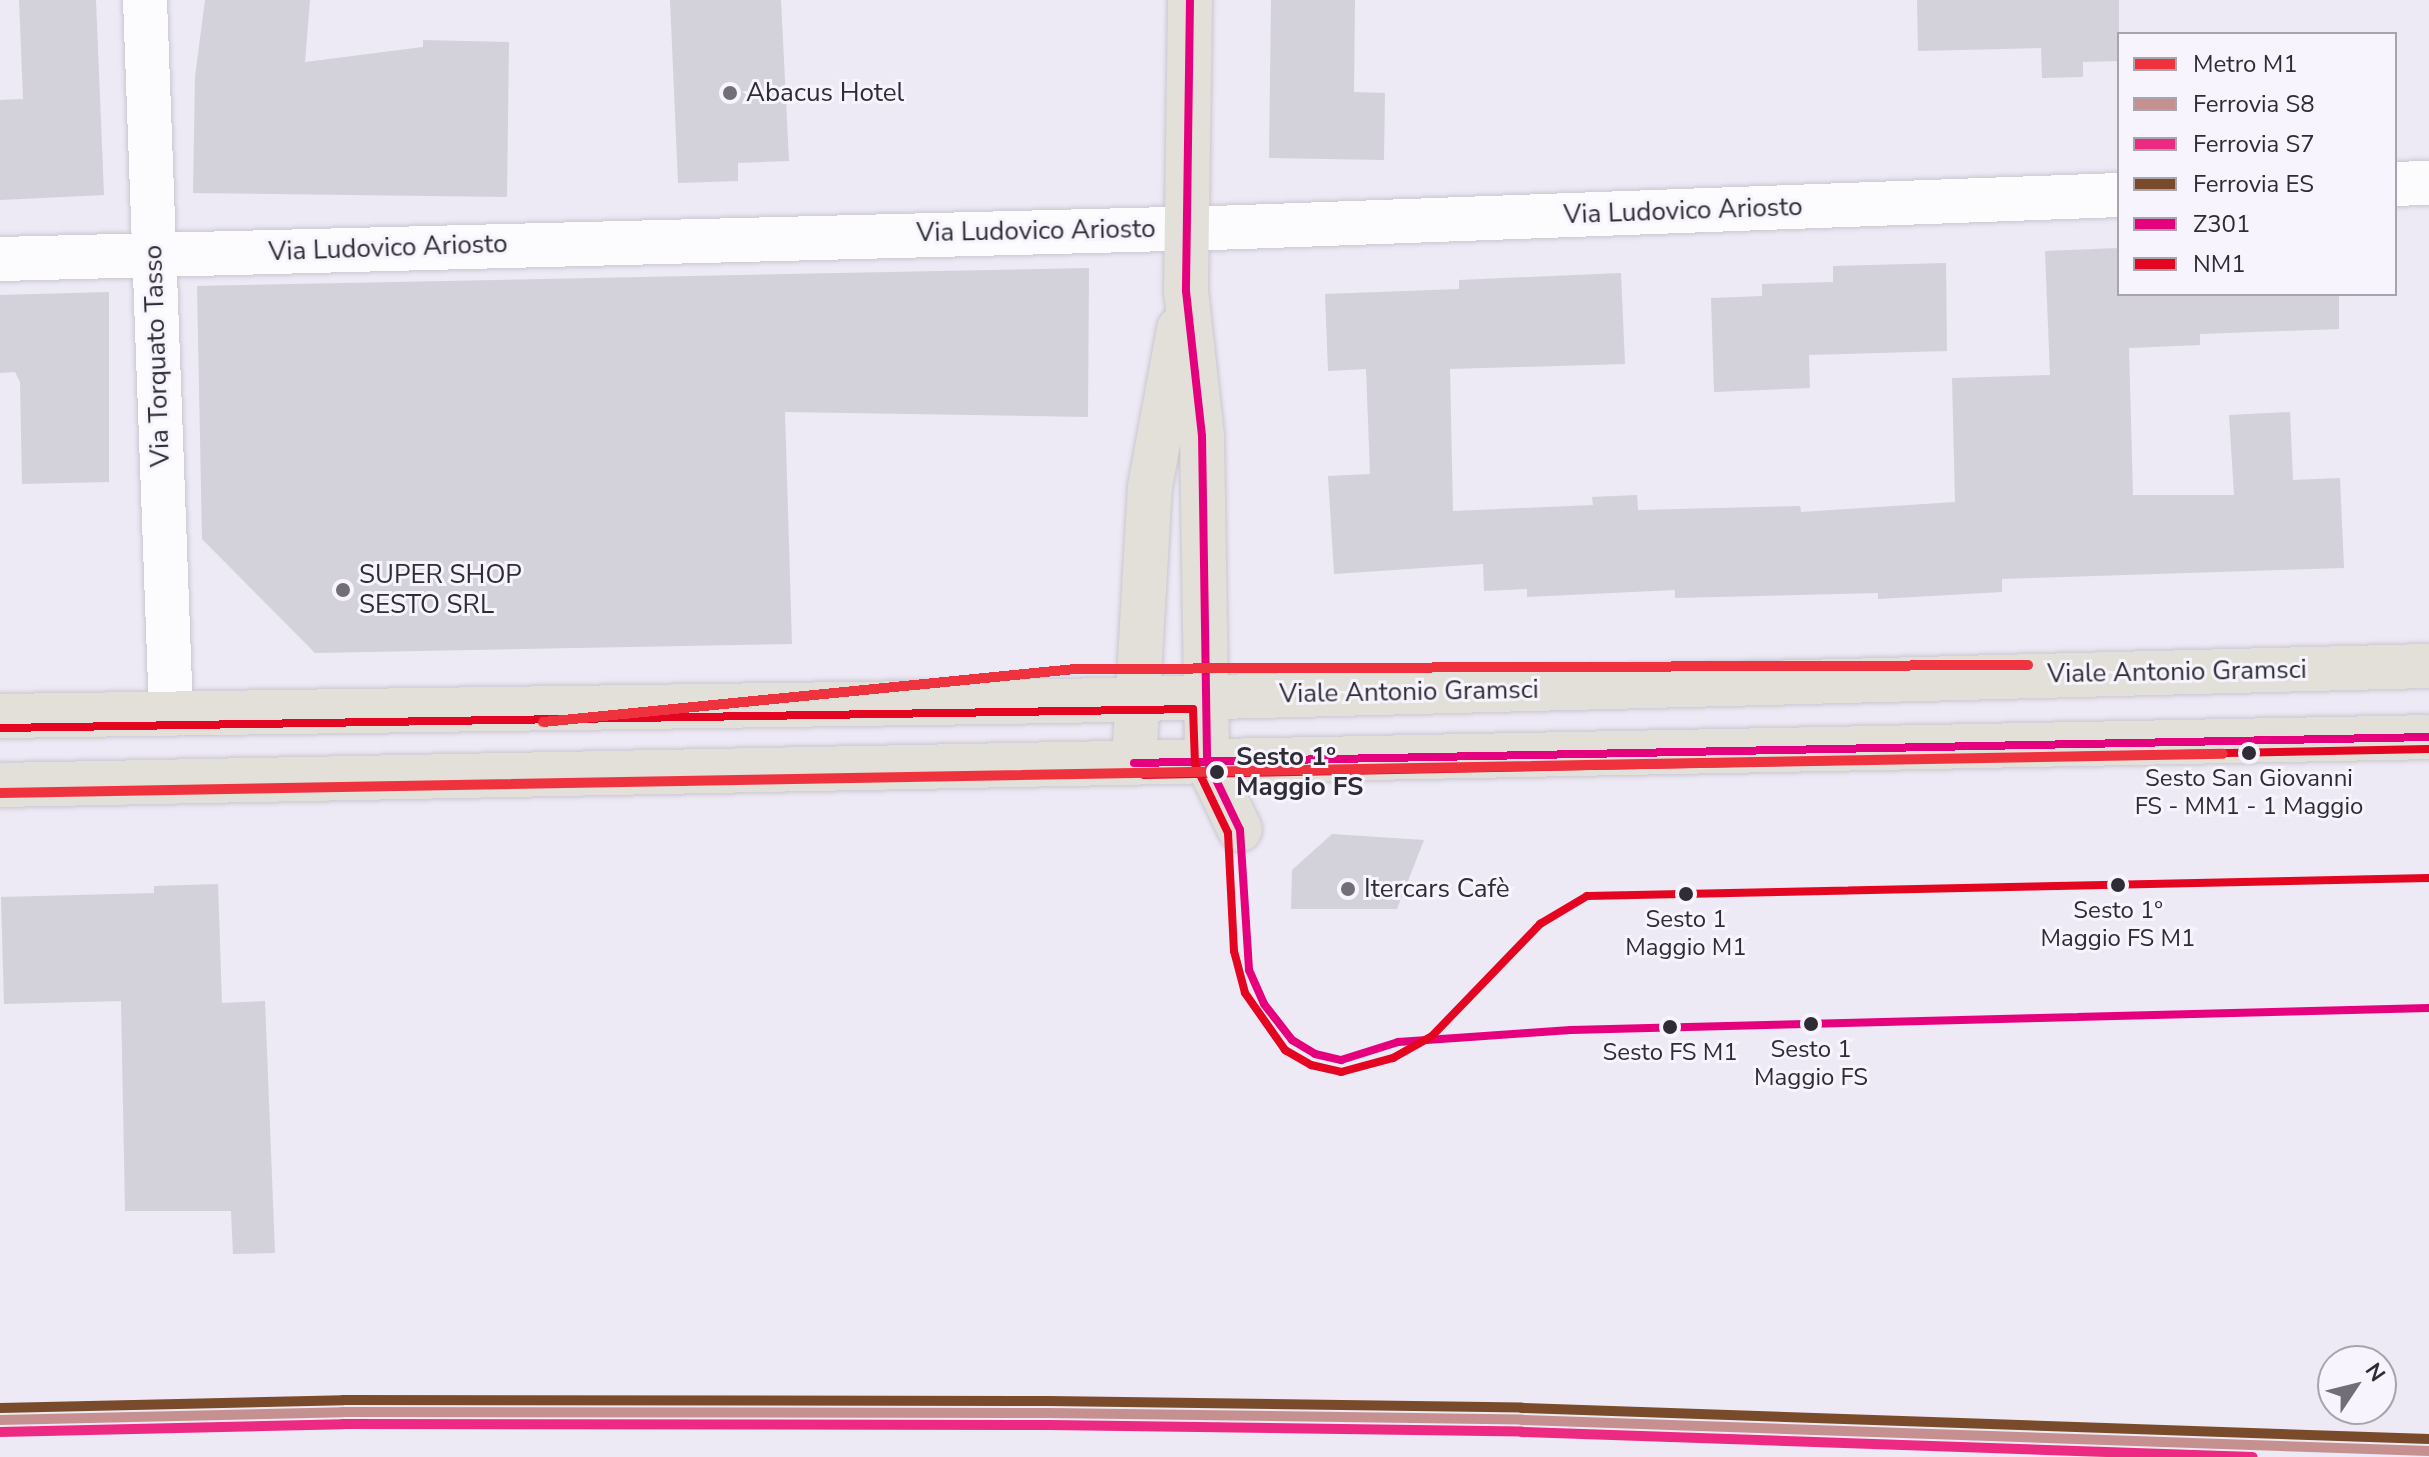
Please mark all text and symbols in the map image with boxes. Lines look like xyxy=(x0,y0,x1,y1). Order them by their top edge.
legend xyxy=(2117,32,2397,296)
text: Metro M1 xyxy=(2193,48,2298,80)
place label: Abacus Hotel xyxy=(746,77,904,109)
marker: Abacus Hotel xyxy=(721,84,739,102)
text: Ferrovia S8 xyxy=(2193,88,2315,120)
text: Ferrovia S7 xyxy=(2193,128,2315,160)
text: Ferrovia ES xyxy=(2193,168,2314,200)
street label: Via Ludovico Ariosto xyxy=(1563,191,1803,231)
text: Z301 xyxy=(2193,208,2250,240)
street label: Via Ludovico Ariosto xyxy=(916,213,1156,249)
street label: Via Ludovico Ariosto xyxy=(268,228,508,268)
street label: Via Torquato Tasso xyxy=(138,244,176,468)
text: NM1 xyxy=(2193,248,2246,280)
place label: SUPER SHOP SESTO SRL xyxy=(359,559,522,620)
marker: SUPER SHOP SESTO SRL xyxy=(334,581,352,599)
street label: Viale Antonio Gramsci xyxy=(2047,654,2307,690)
street label: Viale Antonio Gramsci xyxy=(1279,674,1539,710)
place label: Sesto 1º Maggio FS xyxy=(1236,741,1363,802)
marker: Sesto San Giovanni FS - MM1 - 1 Maggio xyxy=(2241,745,2257,761)
marker: Sesto 1º Maggio FS xyxy=(1205,760,1229,784)
place label: Sesto San Giovanni FS - MM1 - 1 Maggio xyxy=(2135,765,2363,821)
place label: Itercars Cafè xyxy=(1364,873,1510,905)
marker: Sesto 1º Maggio FS M1 xyxy=(2110,877,2126,893)
marker: Itercars Cafè xyxy=(1339,880,1357,898)
marker: Sesto 1 Maggio M1 xyxy=(1678,886,1694,902)
place label: Sesto 1º Maggio FS M1 xyxy=(2041,897,2195,953)
place label: Sesto 1 Maggio M1 xyxy=(1625,906,1747,962)
marker: Sesto 1 Maggio FS xyxy=(1803,1016,1819,1032)
marker: Sesto FS M1 xyxy=(1662,1019,1678,1035)
place label: Sesto 1 Maggio FS xyxy=(1754,1036,1868,1092)
place label: Sesto FS M1 xyxy=(1602,1039,1738,1067)
north arrow xyxy=(2317,1345,2397,1425)
text: N xyxy=(2358,1357,2392,1388)

